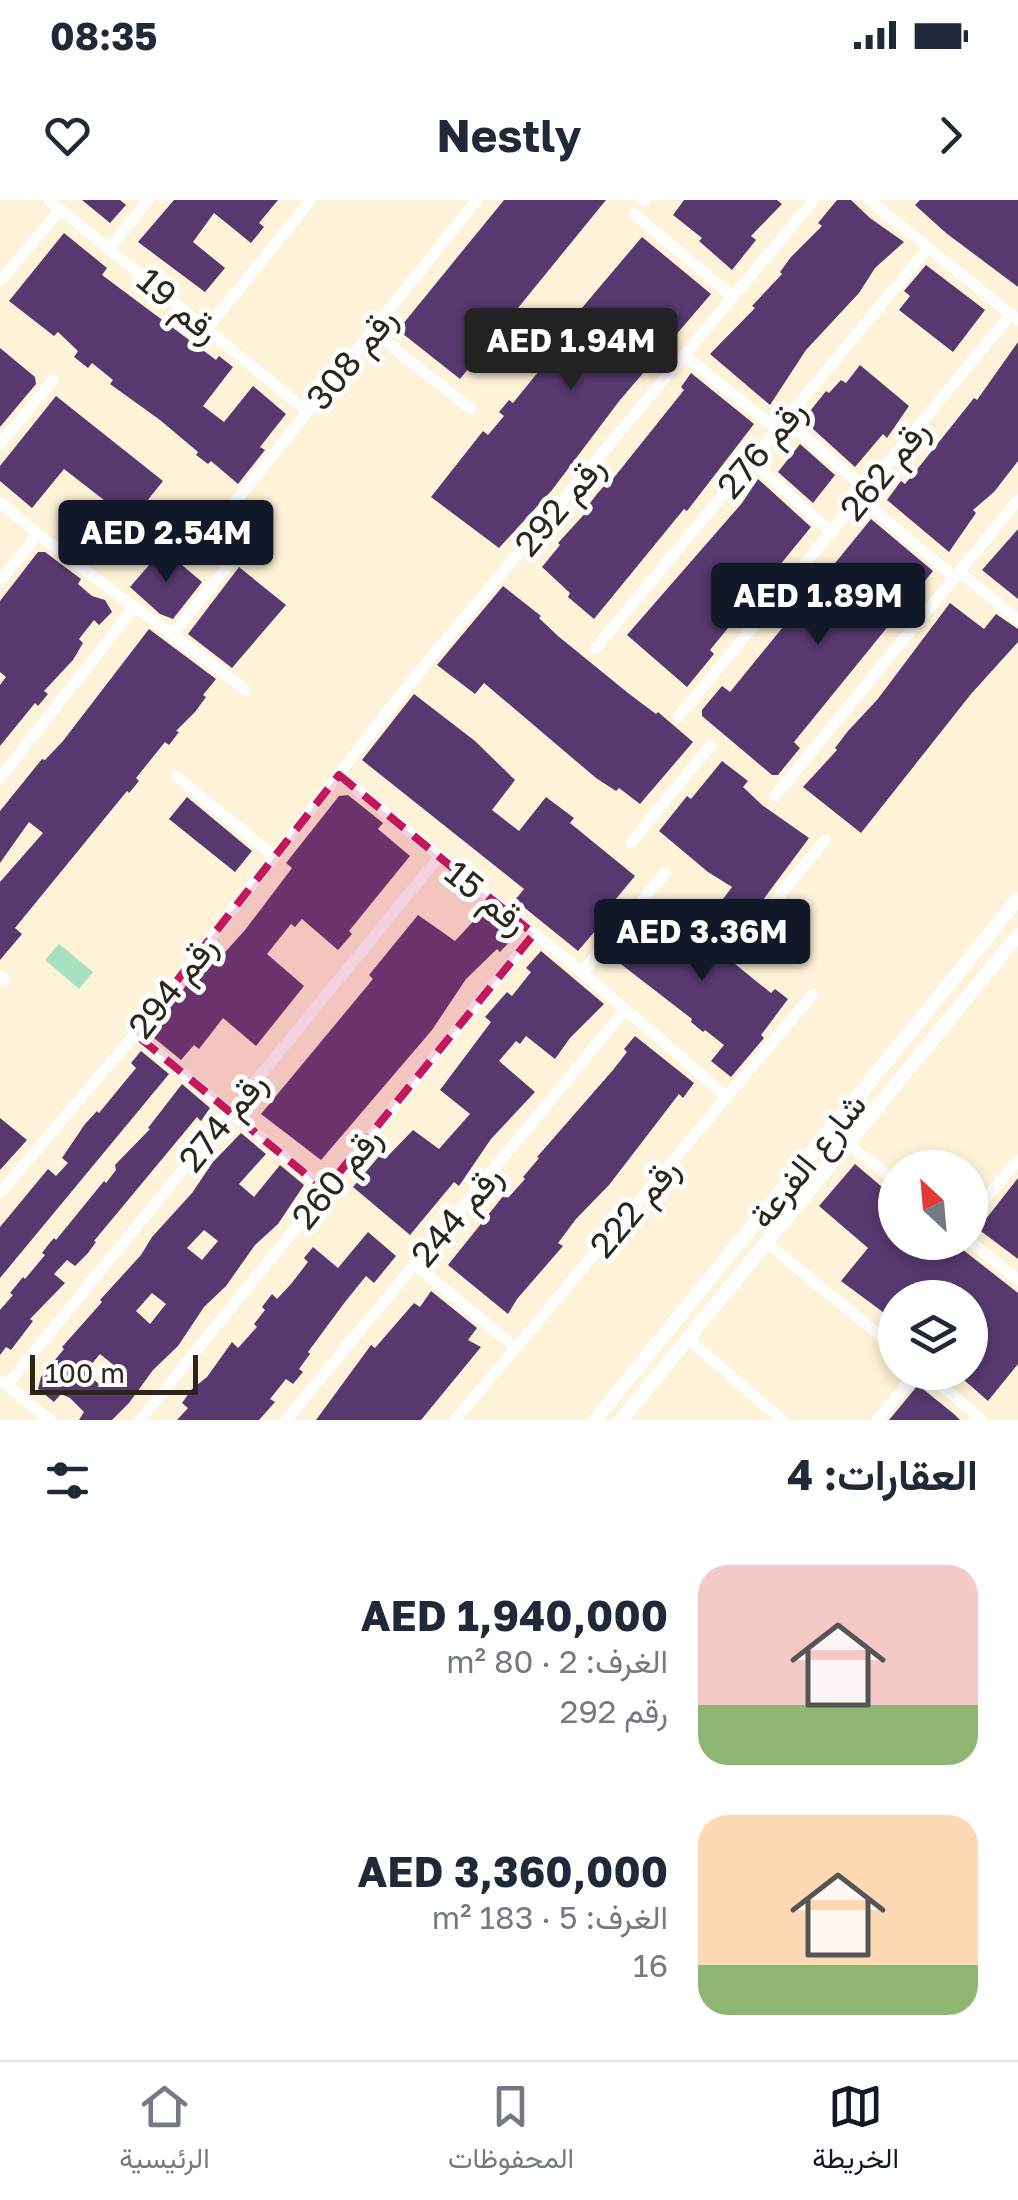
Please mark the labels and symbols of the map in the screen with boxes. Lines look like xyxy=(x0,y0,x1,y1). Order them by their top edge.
street label: رقم 19 xyxy=(127,258,229,354)
street label: رقم 308 xyxy=(297,298,407,420)
pin: AED 1.94M xyxy=(457,308,685,393)
street label: رقم 276 xyxy=(707,390,817,508)
street label: رقم 262 xyxy=(830,410,940,530)
street label: رقم 292 xyxy=(505,446,615,566)
pin: AED 2.54M xyxy=(52,500,280,585)
pin: AED 1.89M xyxy=(704,563,932,648)
street label: رقم 15 xyxy=(435,851,537,945)
pin: AED 3.36M xyxy=(588,899,816,984)
street label: رقم 294 xyxy=(119,926,228,1048)
street label: رقم 274 xyxy=(169,1062,277,1181)
street label: شارع الفرعة xyxy=(740,1084,877,1239)
street label: رقم 260 xyxy=(282,1117,392,1239)
street label: رقم 222 xyxy=(580,1149,690,1267)
north arrow xyxy=(878,1150,988,1260)
street label: رقم 244 xyxy=(401,1156,513,1276)
scale bar xyxy=(30,1350,198,1394)

